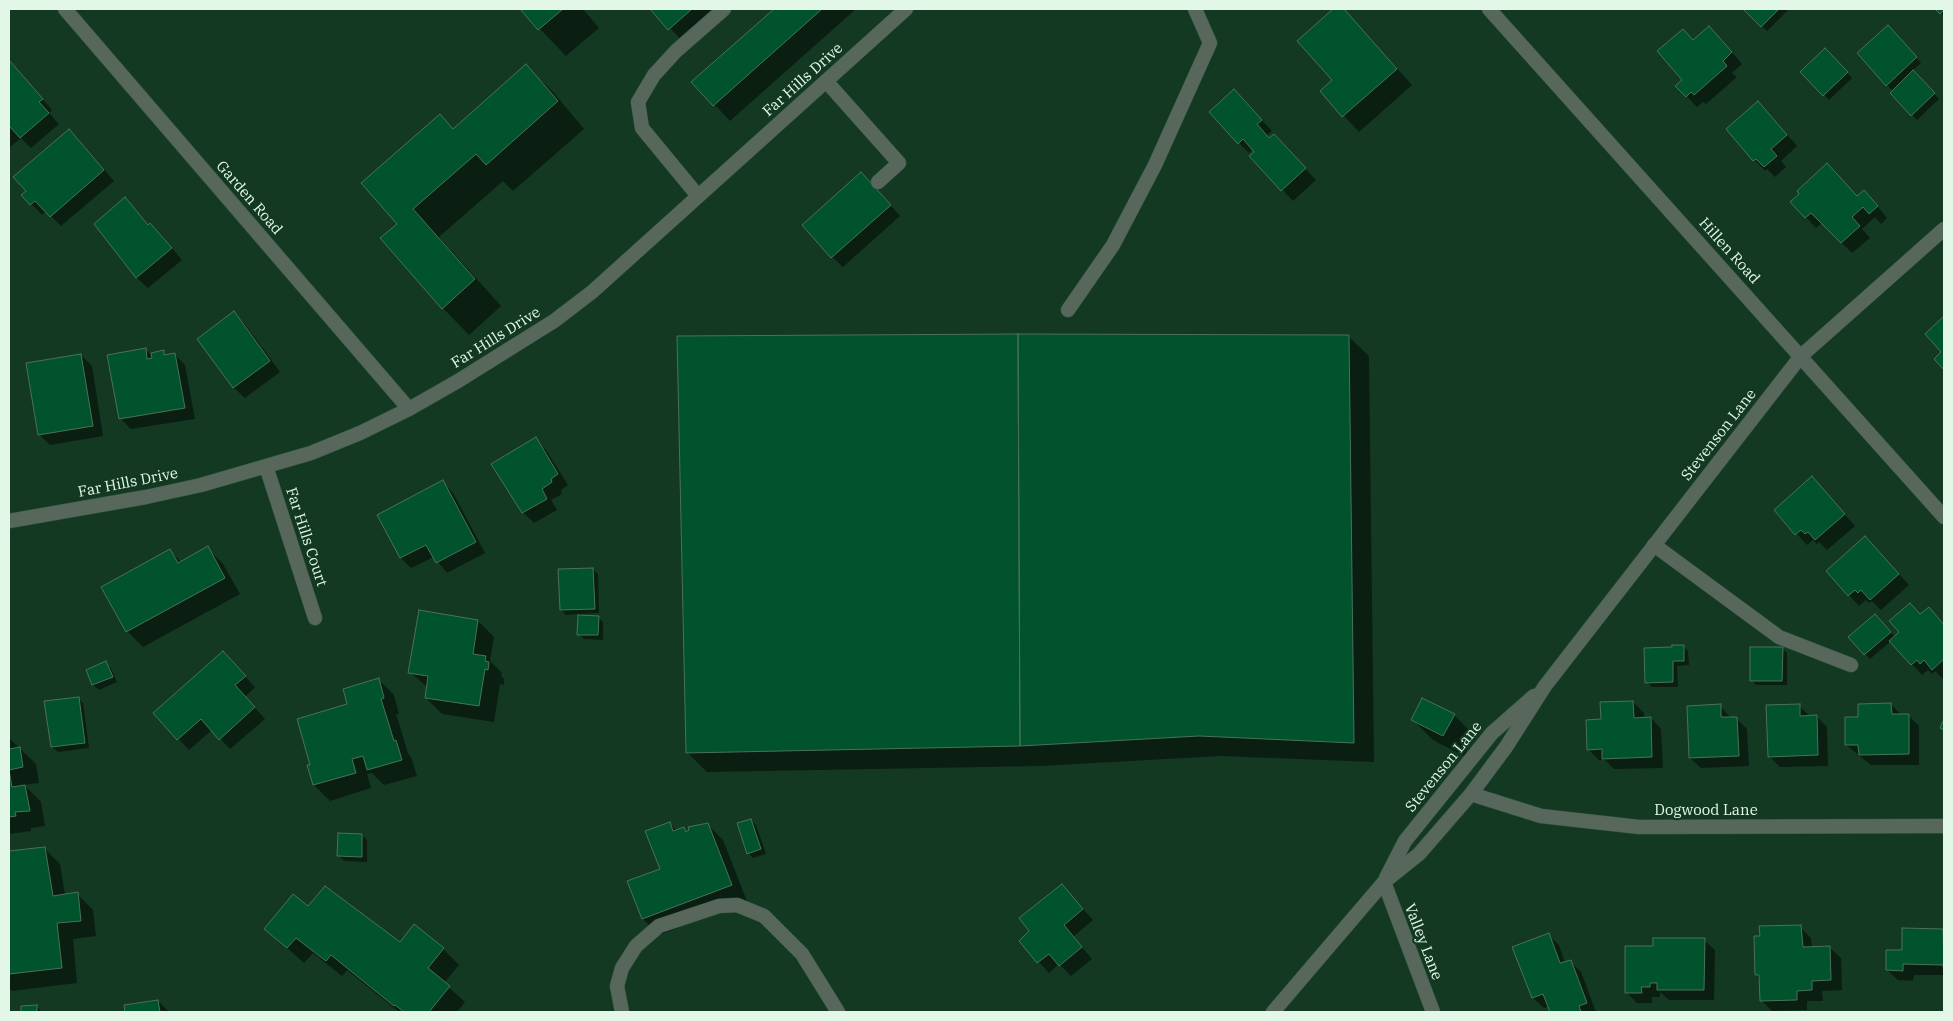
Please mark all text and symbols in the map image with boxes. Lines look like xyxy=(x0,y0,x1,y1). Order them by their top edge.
street label: Far Hills Drive xyxy=(759,39,847,121)
street label: Garden Road xyxy=(212,157,286,239)
street label: Hillen Road xyxy=(1695,214,1763,288)
street label: Far Hills Drive xyxy=(448,304,544,372)
street label: Stevenson Lane xyxy=(1678,386,1760,484)
street label: Far Hills Drive xyxy=(77,465,179,501)
street label: Far Hills Court xyxy=(282,485,330,589)
street label: Stevenson Lane xyxy=(1402,718,1486,816)
street label: Dogwood Lane xyxy=(1654,802,1758,820)
street label: Valley Lane xyxy=(1400,901,1446,983)

